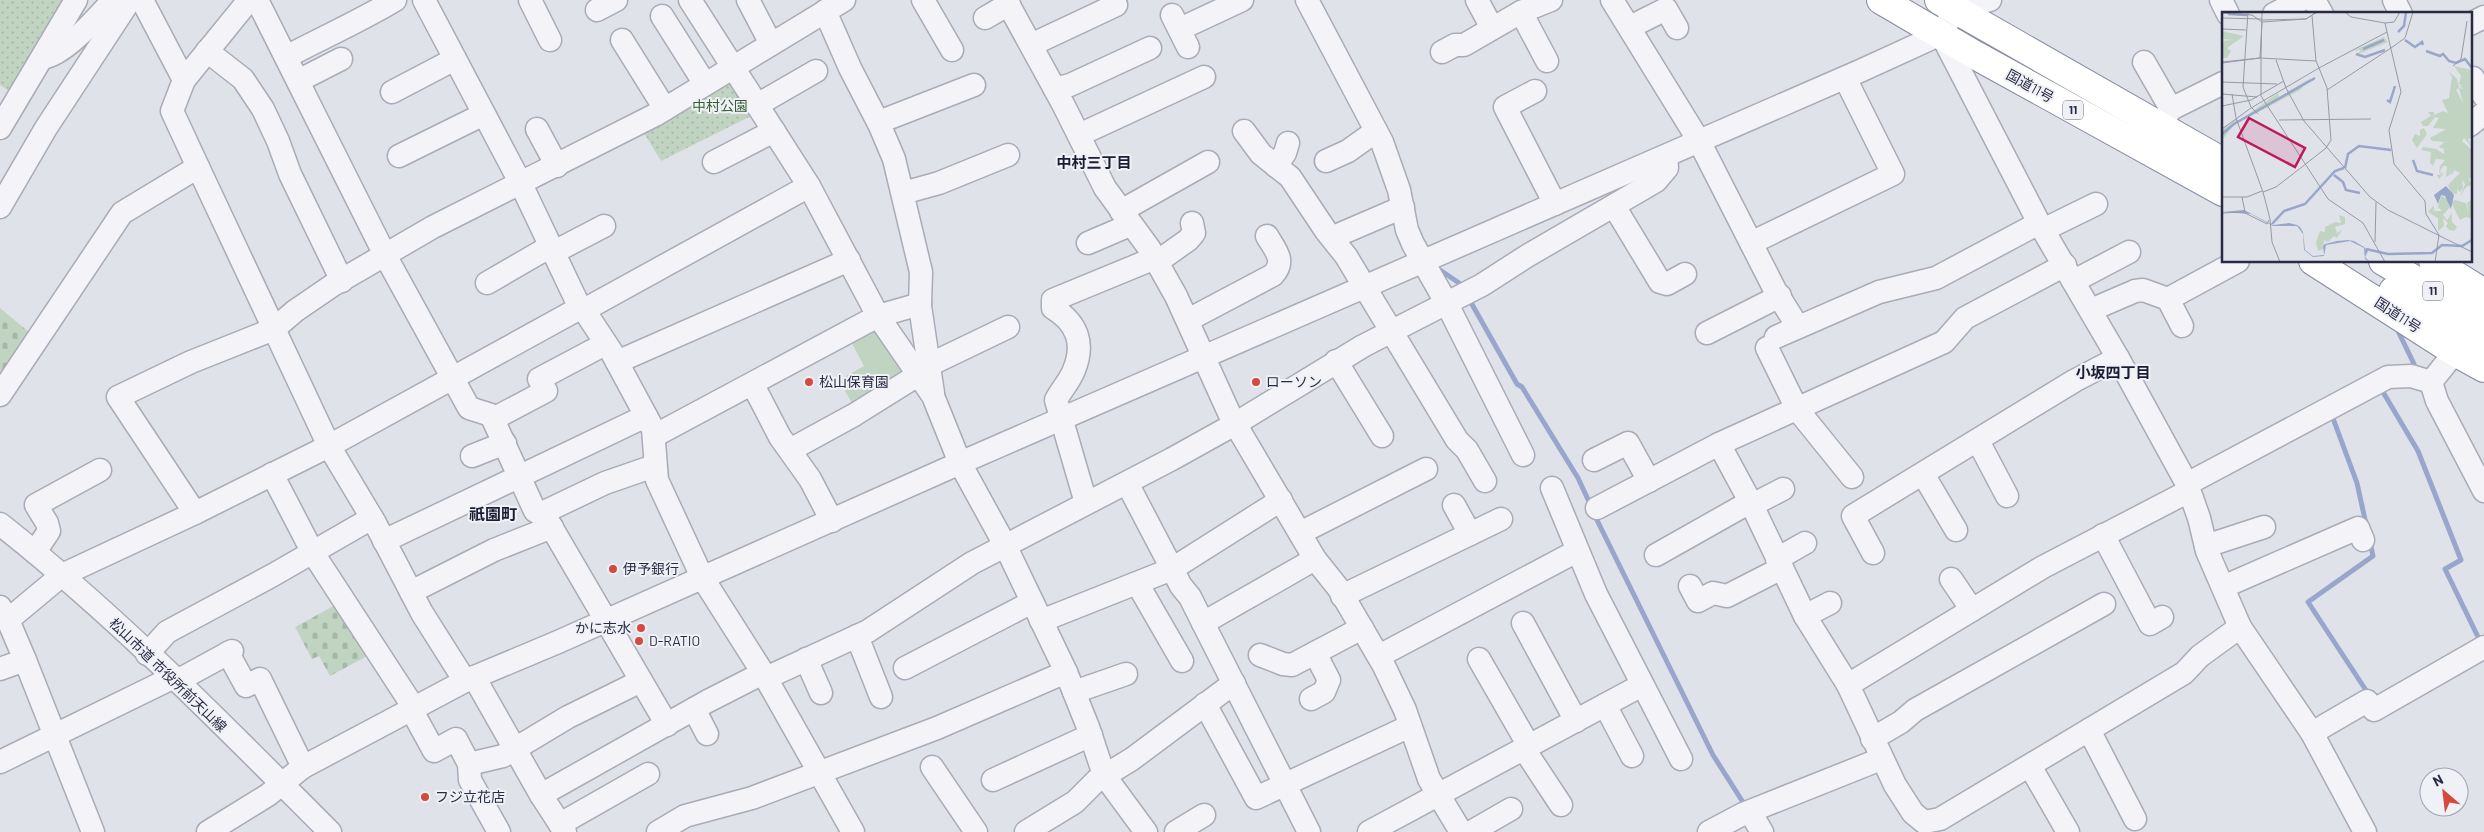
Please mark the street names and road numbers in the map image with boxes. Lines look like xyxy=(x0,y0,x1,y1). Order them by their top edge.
street label: 国道11号 xyxy=(2003,66,2057,106)
road number: 11 xyxy=(2063,100,2083,120)
road number: 11 xyxy=(2423,282,2443,300)
street label: 国道11号 xyxy=(2372,293,2425,336)
street label: 松山市道 市役所前天山線 xyxy=(106,614,231,735)

